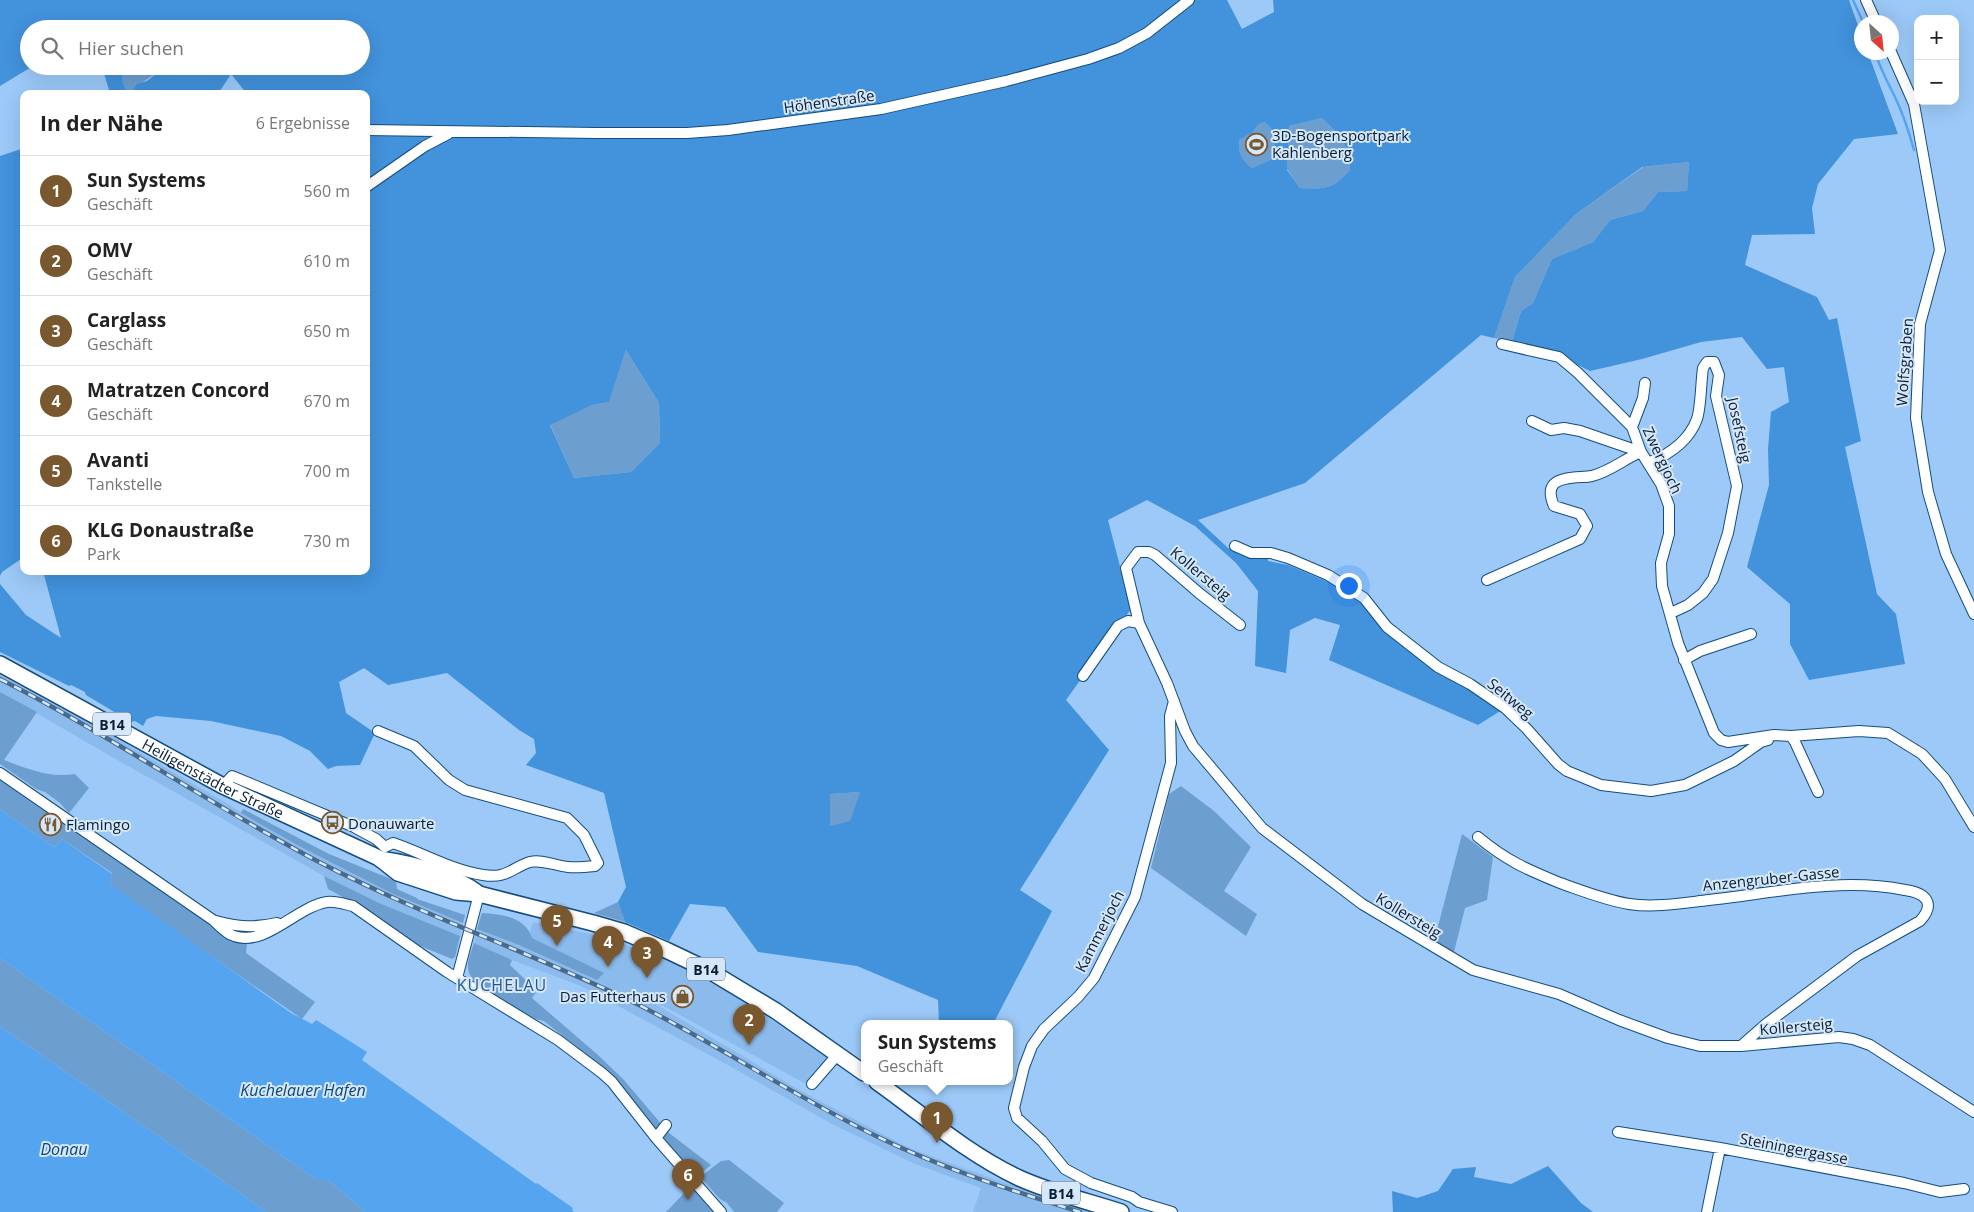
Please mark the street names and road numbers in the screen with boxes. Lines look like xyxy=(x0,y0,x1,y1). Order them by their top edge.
street label: Höhenstraße xyxy=(782,85,876,117)
street label: Wolfsgraben xyxy=(1891,317,1917,407)
street label: Josefsteig xyxy=(1723,393,1757,465)
street label: Zwergjoch xyxy=(1639,423,1687,497)
street label: Kollersteig xyxy=(1167,542,1235,604)
street label: Seitweg xyxy=(1484,673,1538,723)
road number: B14 xyxy=(93,712,131,736)
street label: Heiligenstädter Straße xyxy=(139,734,287,823)
street label: Anzengruber-Gasse xyxy=(1702,861,1840,895)
street label: Kammerjoch xyxy=(1070,887,1128,975)
street label: Kollersteig xyxy=(1372,888,1446,942)
road number: B14 xyxy=(687,958,725,981)
street label: Kollersteig xyxy=(1759,1013,1833,1039)
street label: Steiningergasse xyxy=(1738,1128,1850,1168)
road number: B14 xyxy=(1042,1182,1080,1204)

